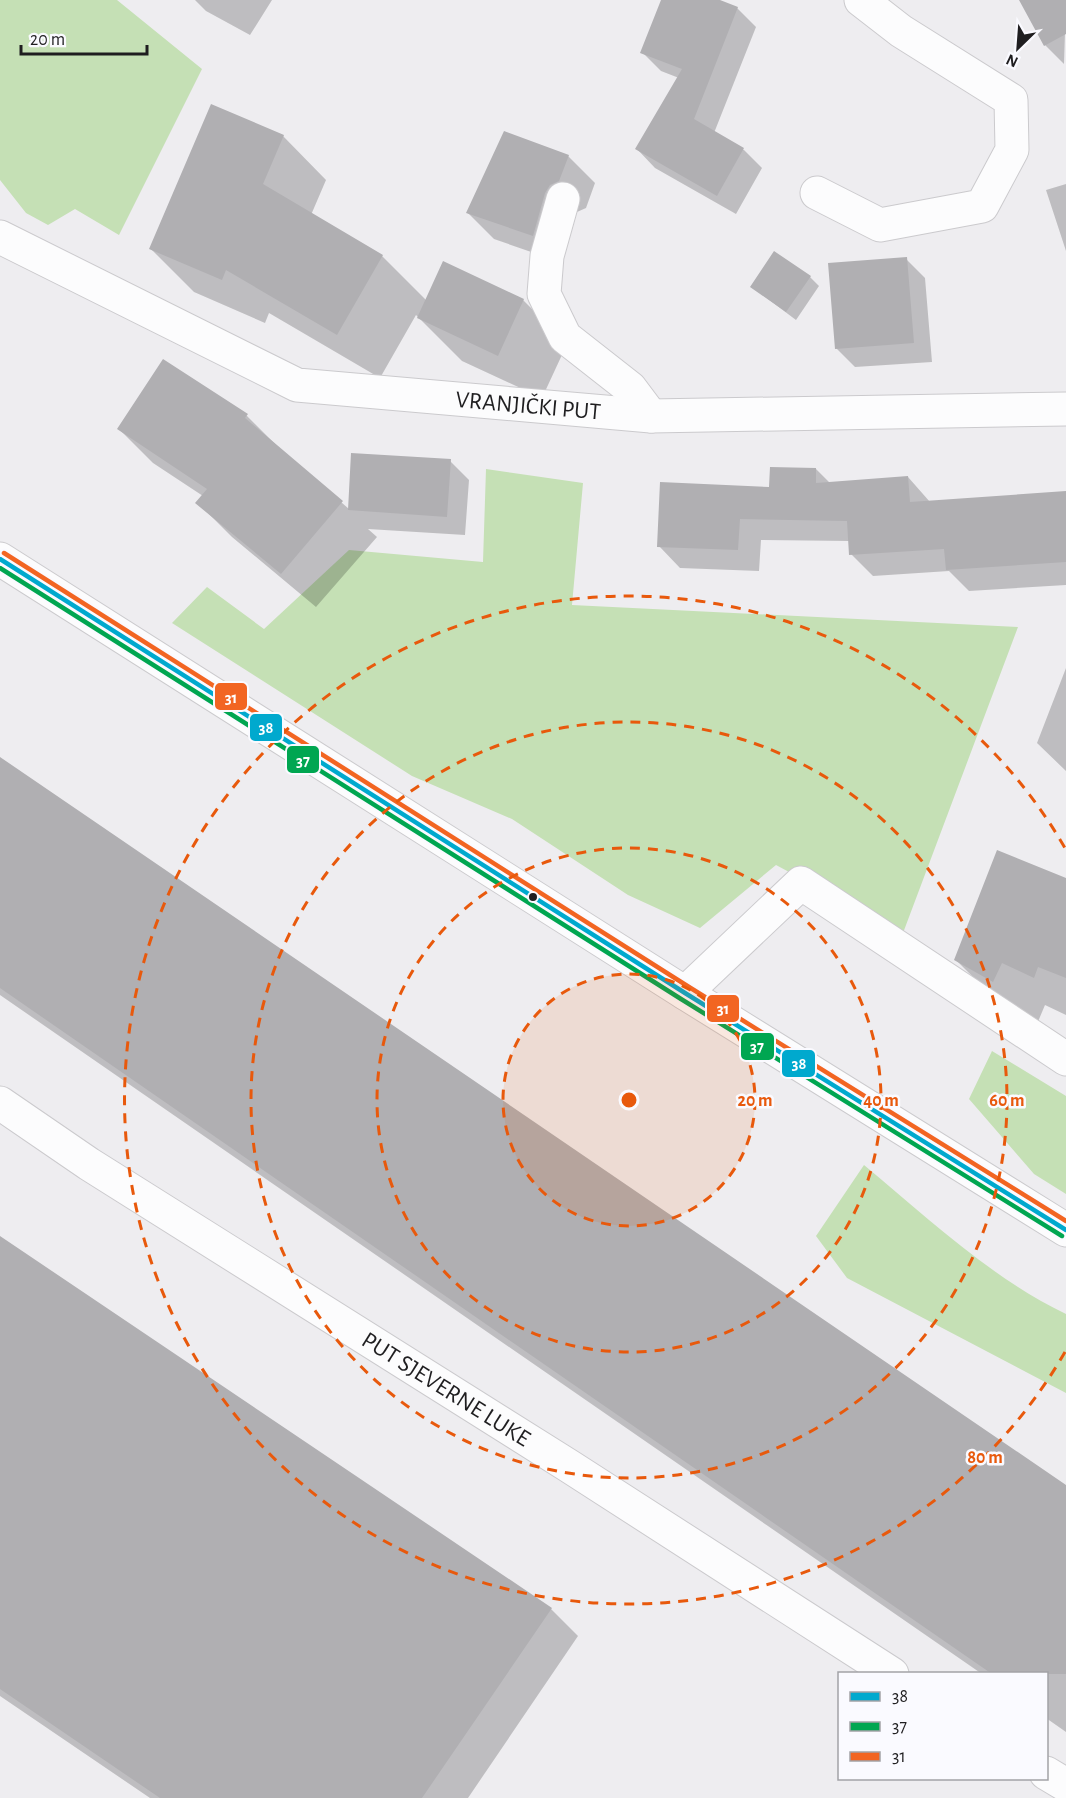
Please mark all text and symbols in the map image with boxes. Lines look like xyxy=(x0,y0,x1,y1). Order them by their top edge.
scale bar xyxy=(21,18,147,56)
north arrow xyxy=(988,18,1048,78)
text: 20 m xyxy=(30,31,65,49)
text: N xyxy=(1004,51,1021,70)
street label: VRANJIČKI PUT xyxy=(454,388,602,425)
line badge: 31 xyxy=(214,682,248,711)
text: 31 xyxy=(225,690,237,706)
line badge: 38 xyxy=(249,713,283,742)
text: 38 xyxy=(259,720,273,736)
line badge: 37 xyxy=(286,745,320,774)
text: 37 xyxy=(296,753,310,769)
unlabelled marker xyxy=(527,891,539,903)
line badge: 31 xyxy=(706,994,740,1023)
text: 31 xyxy=(717,1001,729,1017)
line badge: 37 xyxy=(740,1032,775,1061)
text: 37 xyxy=(750,1039,764,1055)
line badge: 38 xyxy=(781,1049,816,1078)
text: 38 xyxy=(792,1056,806,1072)
centre of rings xyxy=(619,1090,639,1110)
text: 20 m xyxy=(737,1092,773,1110)
text: 40 m xyxy=(863,1092,899,1110)
text: 60 m xyxy=(989,1092,1025,1110)
street label: PUT SJEVERNE LUKE xyxy=(357,1328,534,1452)
text: 80 m xyxy=(967,1449,1003,1467)
legend xyxy=(838,1672,1048,1780)
text: 38 xyxy=(892,1688,908,1706)
text: 37 xyxy=(892,1718,907,1736)
text: 31 xyxy=(892,1748,906,1766)

